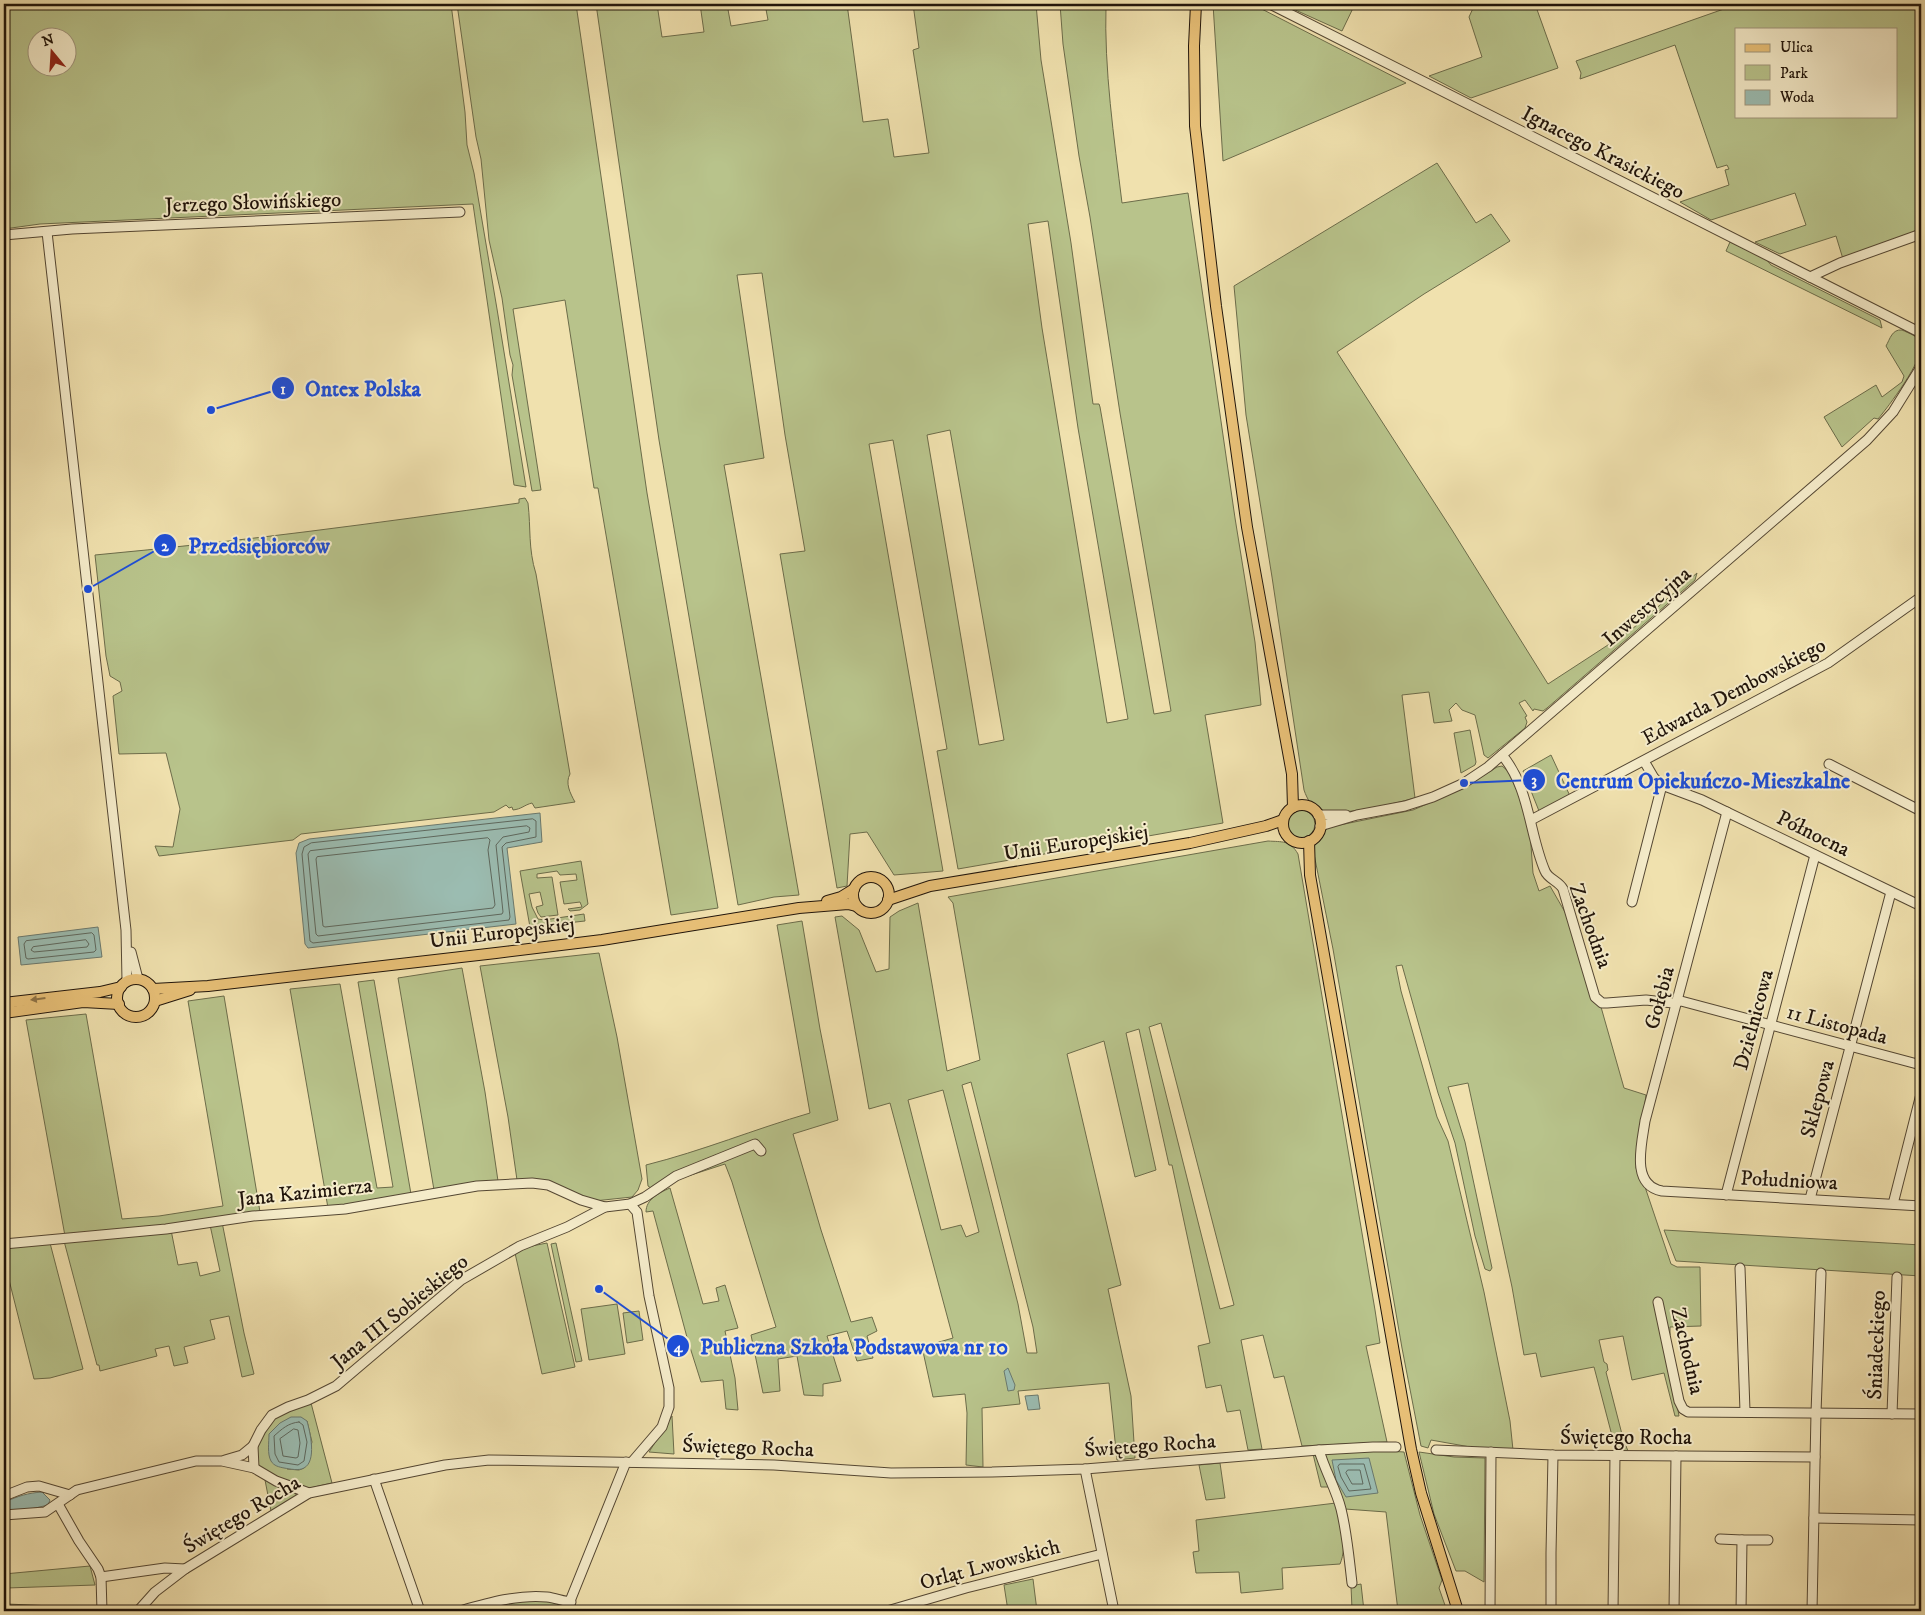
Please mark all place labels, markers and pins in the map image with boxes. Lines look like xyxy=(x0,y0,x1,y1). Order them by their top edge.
callout: Ontex Polska xyxy=(270,370,431,407)
callout: Przedsiębiorców xyxy=(153,527,339,564)
callout: Centrum Opiekuńczo-Mieszkalne xyxy=(1521,761,1860,798)
callout: Publiczna Szkoła Podstawowa nr 10 xyxy=(665,1328,1018,1365)

